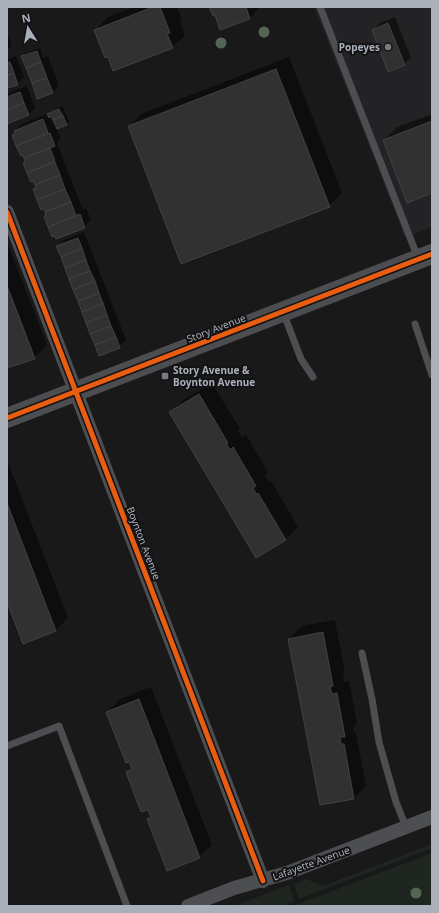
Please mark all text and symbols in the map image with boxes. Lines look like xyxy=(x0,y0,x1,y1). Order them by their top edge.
north arrow xyxy=(8,8,48,48)
text: N xyxy=(20,9,32,26)
place label: Popeyes xyxy=(339,40,380,54)
marker: Popeyes xyxy=(383,42,393,52)
street label: Story Avenue xyxy=(185,310,248,346)
place label: Story Avenue & Boynton Avenue xyxy=(173,363,255,389)
marker: Story Avenue & Boynton Avenue xyxy=(160,371,170,381)
street label: Boynton Avenue xyxy=(124,504,164,582)
street label: Lafayette Avenue xyxy=(270,842,352,883)

